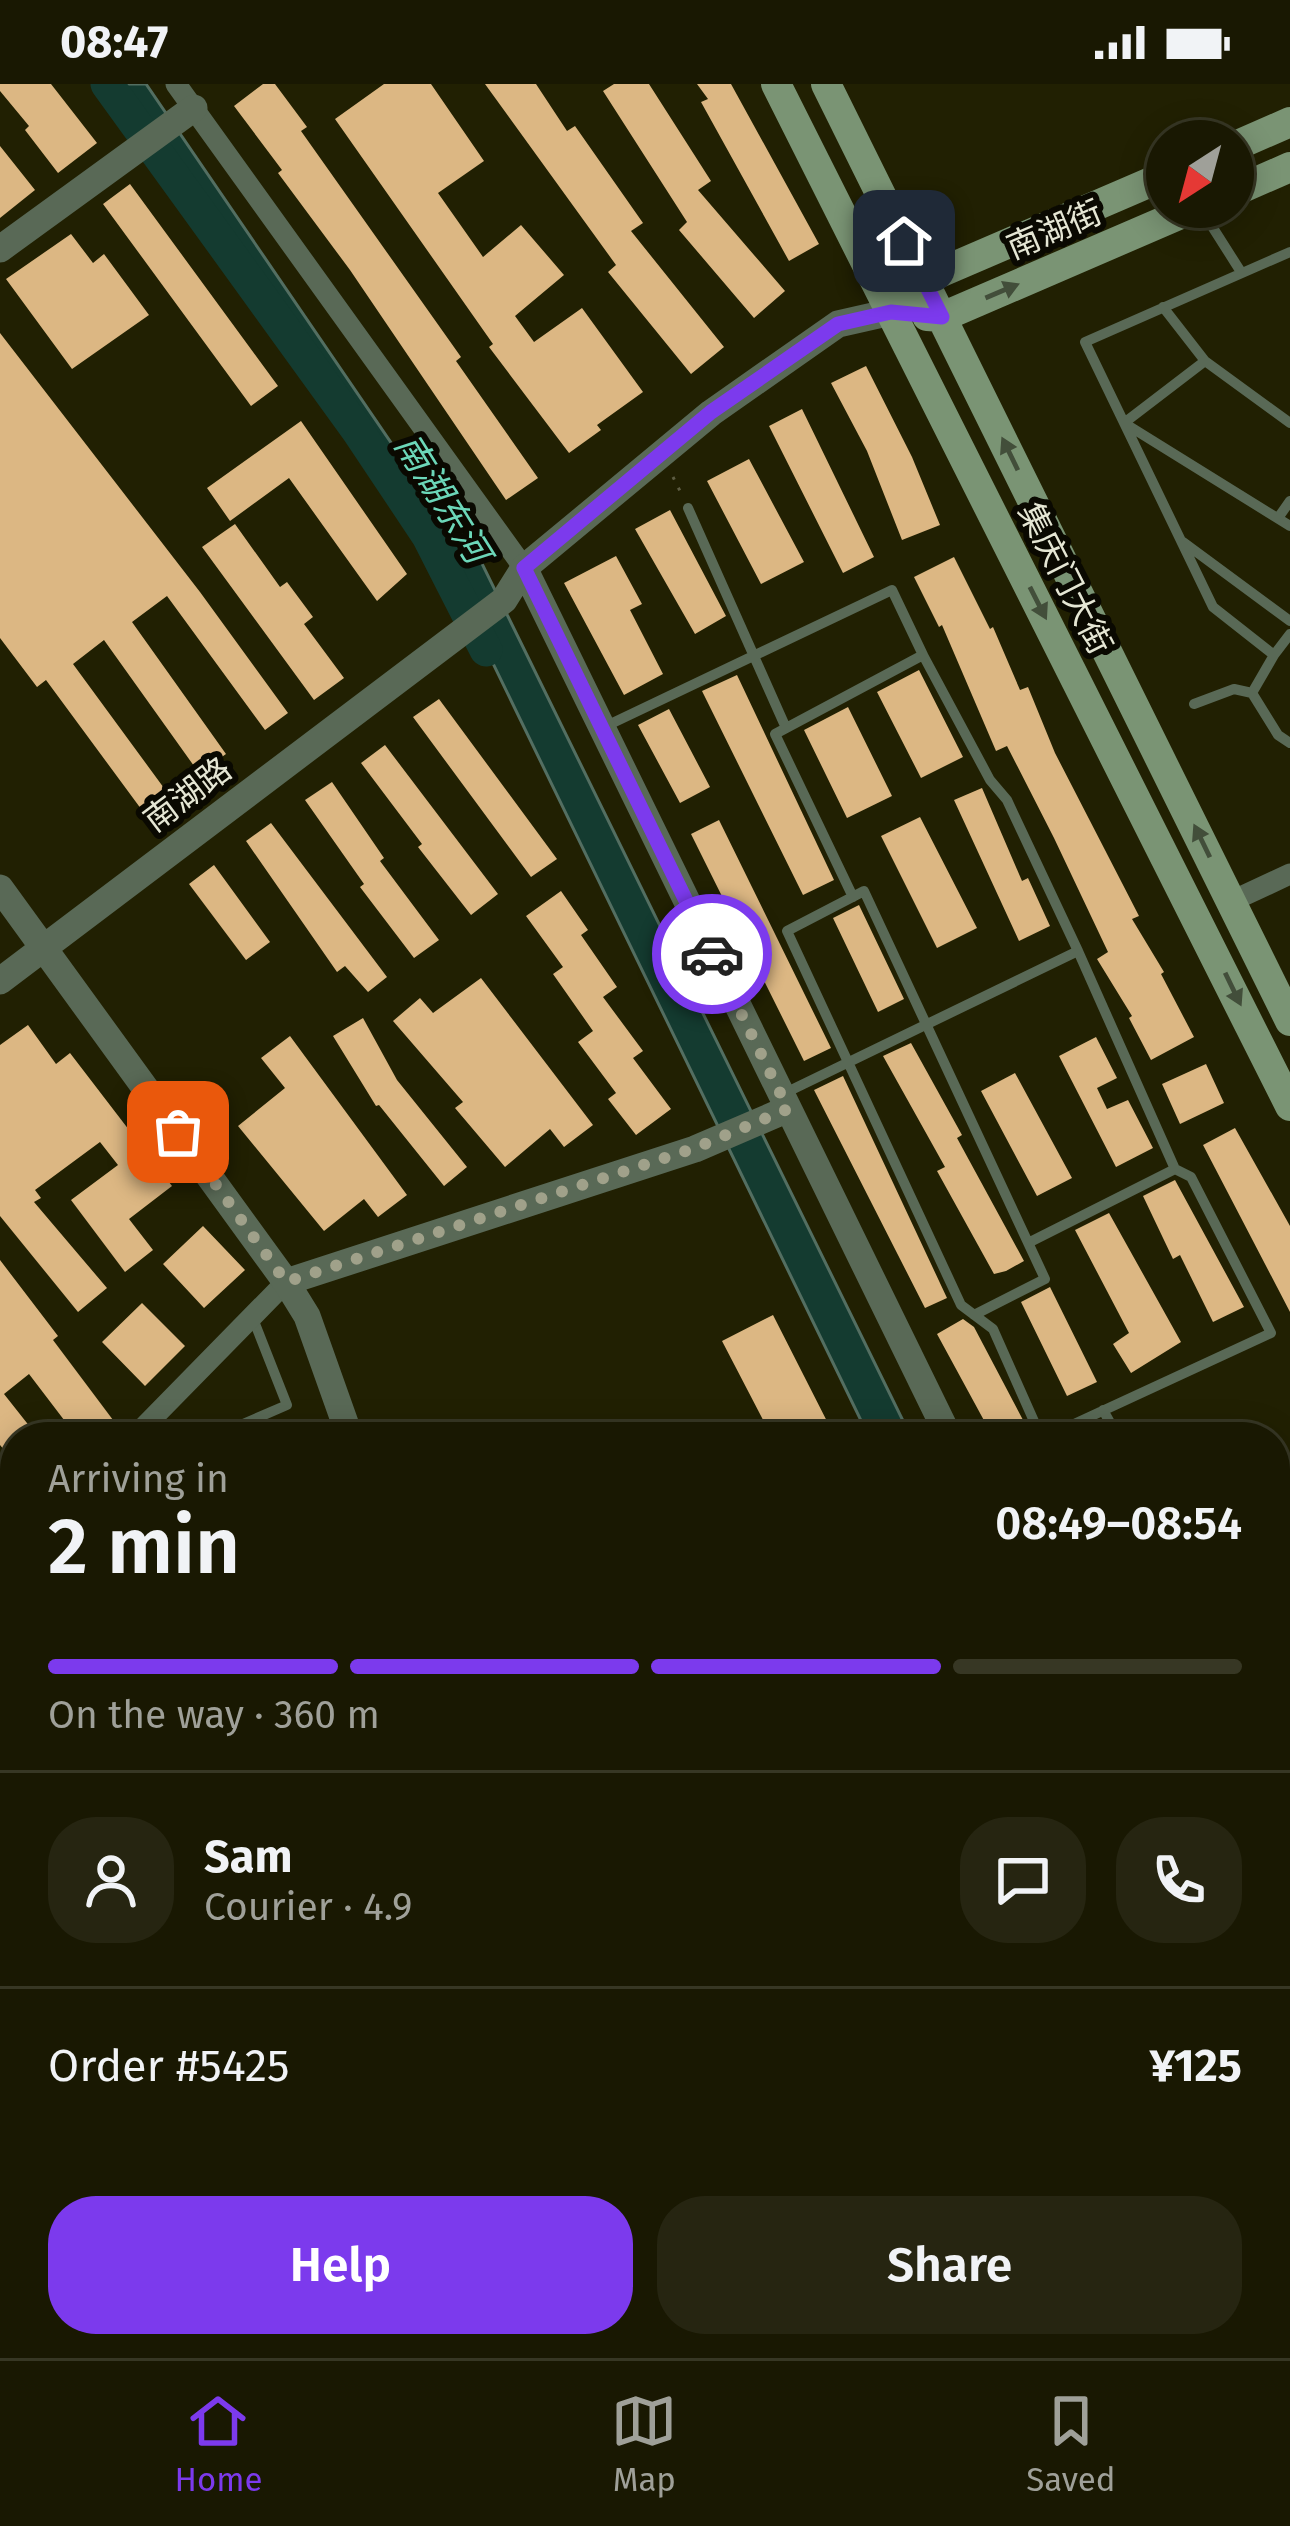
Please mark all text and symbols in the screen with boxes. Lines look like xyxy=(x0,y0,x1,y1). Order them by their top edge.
text: 08:47 xyxy=(60,15,168,69)
north arrow xyxy=(1146,120,1254,228)
map controls xyxy=(1146,120,1254,228)
pin xyxy=(853,190,955,292)
street label: 南湖街 xyxy=(1001,192,1108,268)
icon: home xyxy=(871,208,937,274)
one-way arrow xyxy=(984,281,1020,300)
water label: 南湖东河 xyxy=(385,426,502,576)
one-way arrow xyxy=(1000,437,1020,471)
street label: 集庆门大街 xyxy=(1010,496,1120,661)
one-way arrow xyxy=(1028,586,1048,621)
street label: 南湖路 xyxy=(136,749,239,841)
one-way arrow xyxy=(1192,824,1212,858)
courier xyxy=(652,894,772,1014)
icon: car xyxy=(679,921,745,987)
one-way arrow xyxy=(1223,972,1243,1007)
pin xyxy=(127,1081,229,1183)
icon: bag xyxy=(145,1099,211,1165)
text: Arriving in xyxy=(48,1456,229,1502)
text: 08:49–08:54 xyxy=(995,1497,1242,1551)
text: 2 min xyxy=(48,1500,240,1594)
text: On the way · 360 m xyxy=(48,1692,380,1738)
button: person xyxy=(48,1817,174,1943)
button: chat xyxy=(960,1817,1086,1943)
button: phone xyxy=(1116,1817,1242,1943)
text: Sam xyxy=(204,1830,292,1884)
text: Courier · 4.9 xyxy=(204,1884,413,1930)
text: Order #5425 xyxy=(48,2039,290,2093)
text: ¥125 xyxy=(1150,2039,1242,2093)
button: Help xyxy=(48,2196,633,2334)
button: Share xyxy=(657,2196,1242,2334)
tab: Home xyxy=(174,2388,262,2500)
tab: Map xyxy=(611,2388,677,2500)
tab: Saved xyxy=(1026,2388,1116,2500)

